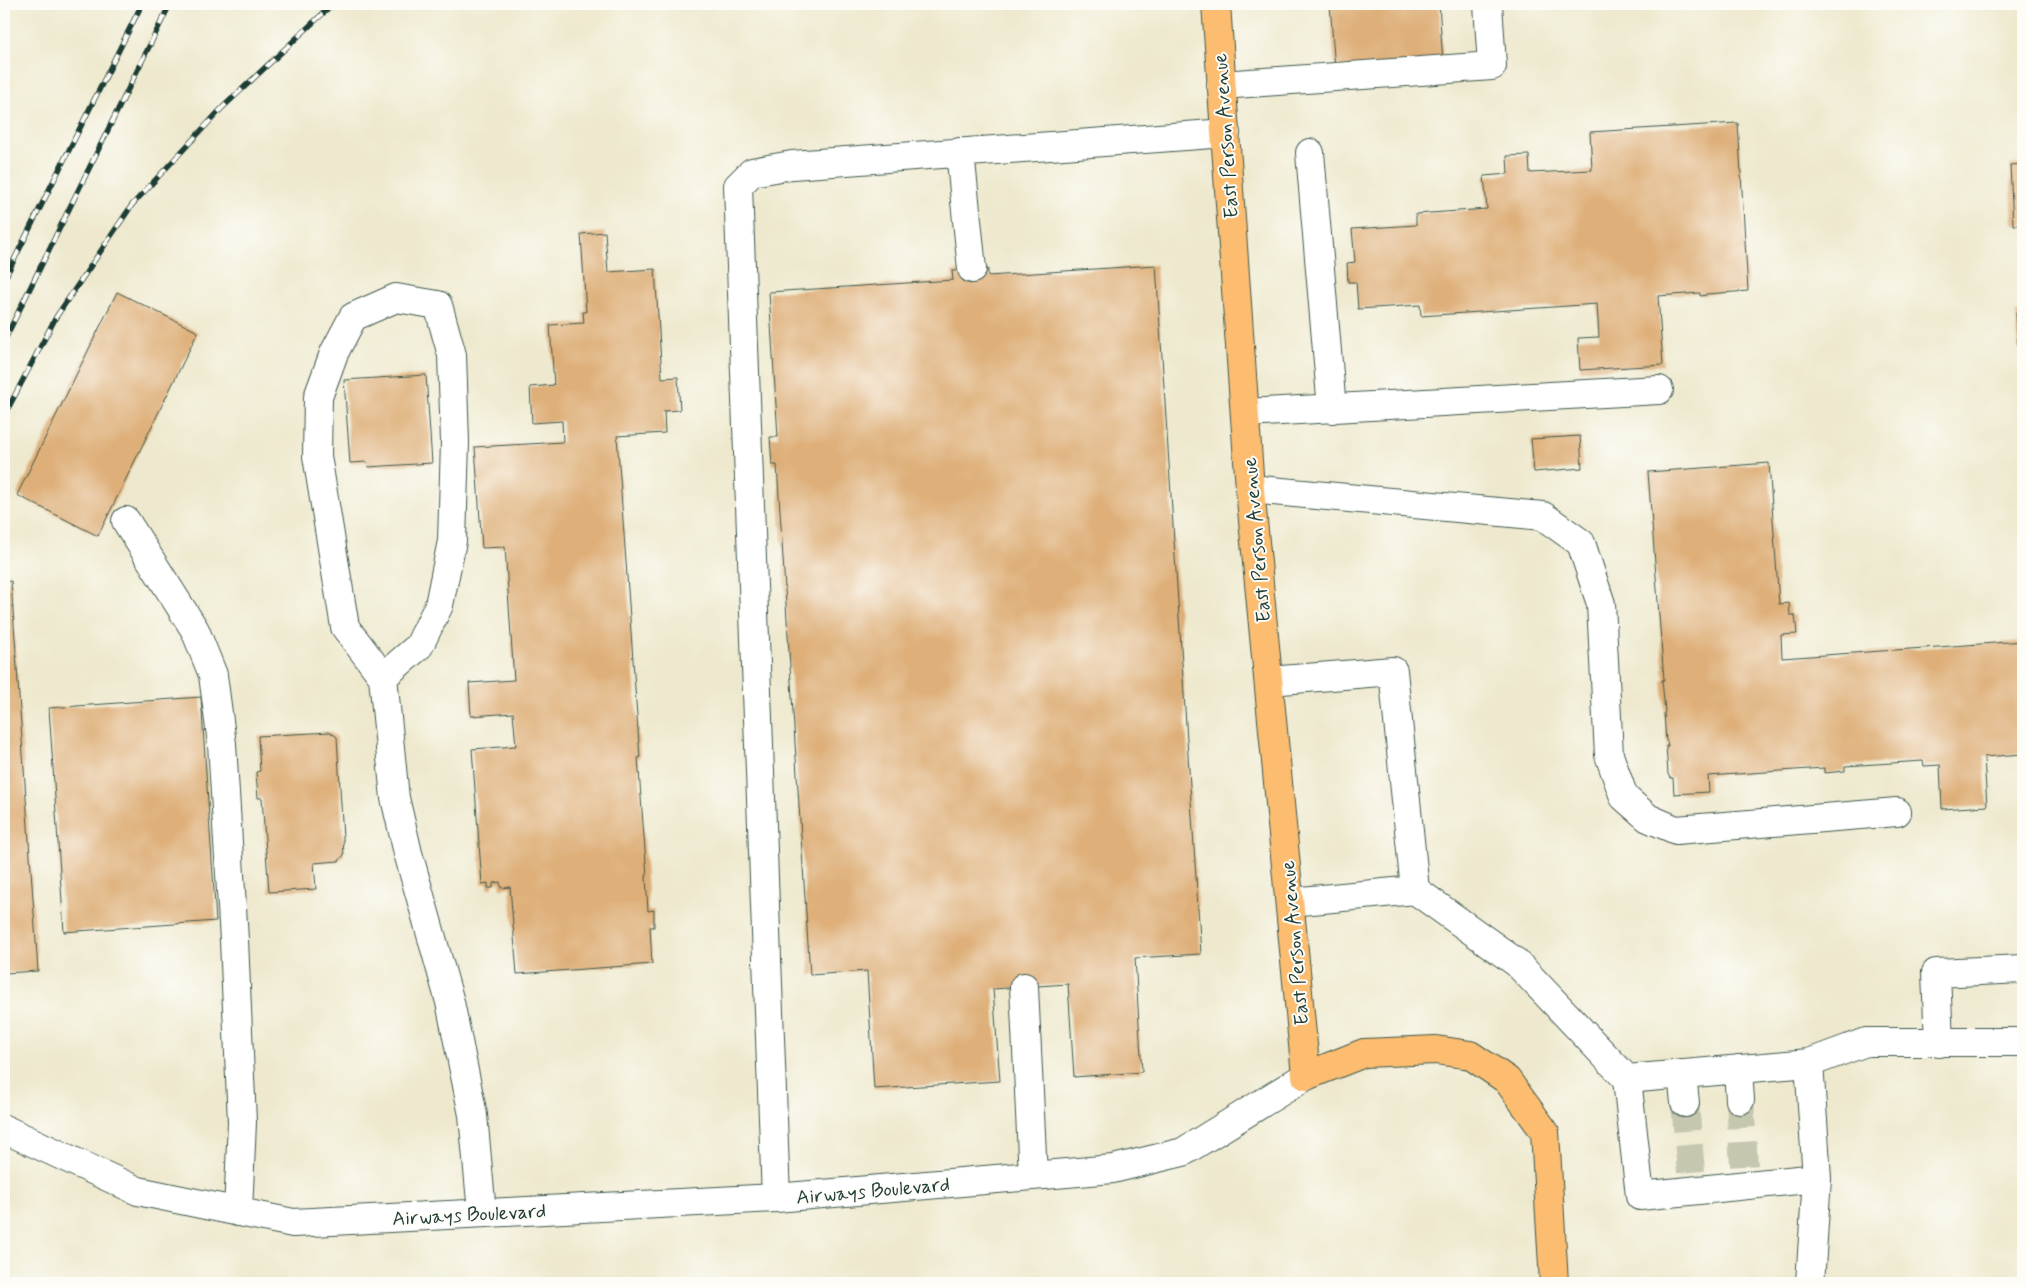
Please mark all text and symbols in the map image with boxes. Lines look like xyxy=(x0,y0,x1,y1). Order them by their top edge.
street label: East Person Avenue xyxy=(1207,52,1246,219)
street label: East Person Avenue xyxy=(1237,456,1278,624)
street label: East Person Avenue xyxy=(1275,859,1316,1027)
street label: Airways Boulevard xyxy=(795,1171,951,1212)
street label: Airways Boulevard xyxy=(391,1198,547,1233)

